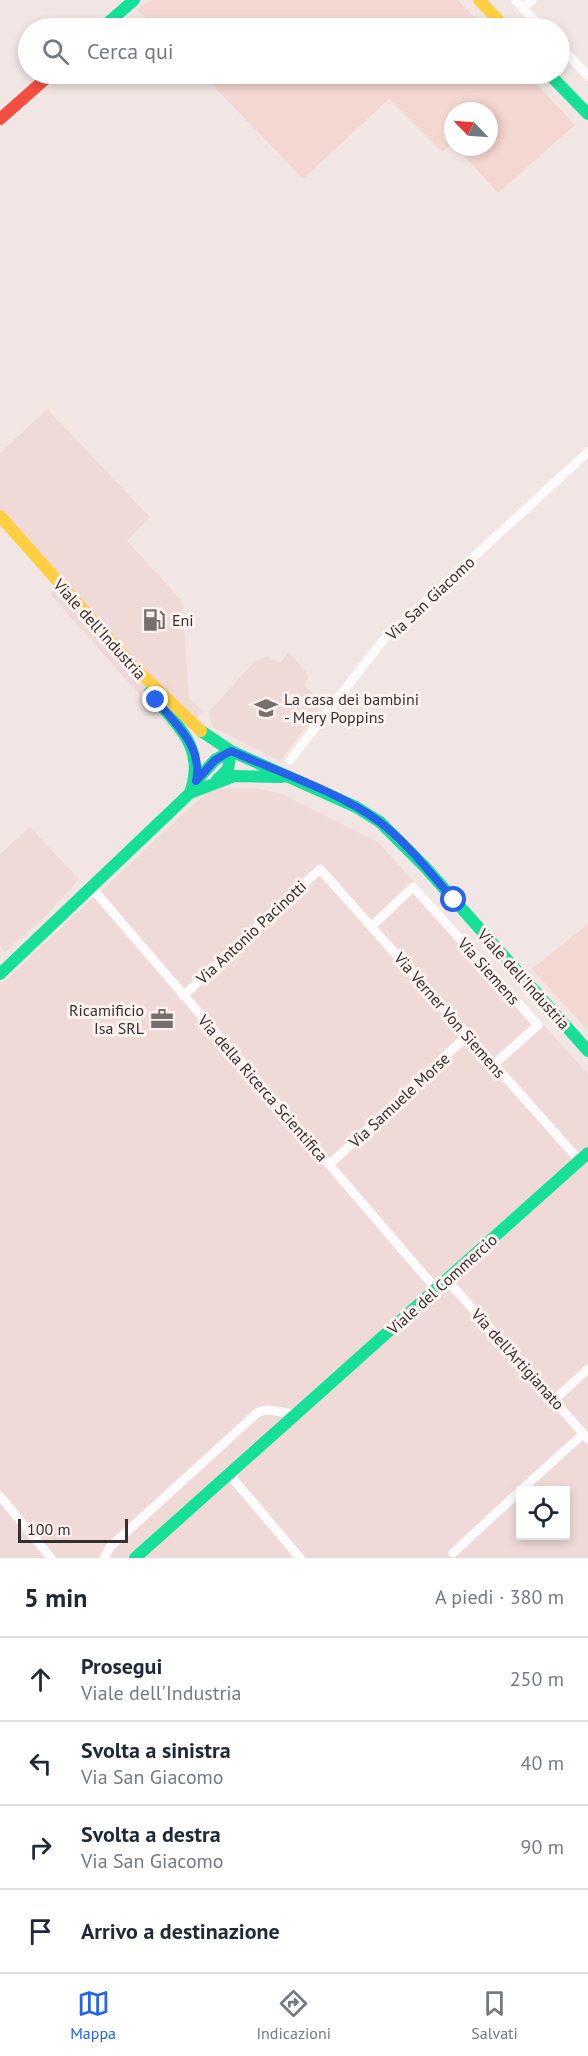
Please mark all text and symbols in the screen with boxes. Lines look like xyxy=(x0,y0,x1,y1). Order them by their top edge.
search box xyxy=(18,18,570,84)
icon: search xyxy=(39,35,72,68)
text: Cerca qui xyxy=(87,37,174,65)
north arrow xyxy=(444,102,498,156)
street label: Via San Giacomo xyxy=(381,552,479,645)
street label: Viale dell'Industria xyxy=(49,574,150,683)
fuel station icon: Eni xyxy=(141,607,167,633)
place label: Eni xyxy=(172,610,194,630)
route end xyxy=(142,686,168,712)
place label: La casa dei bambini - Mery Poppins xyxy=(284,689,419,727)
school or university icon: La casa dei bambini - Mery Poppins xyxy=(253,695,279,721)
street label: Via Antonio Pacinotti xyxy=(191,876,310,989)
route start xyxy=(440,886,466,912)
street label: Viale dell'Industria xyxy=(473,924,574,1033)
street label: Via Siemens xyxy=(453,933,524,1009)
street label: Via Verner Von Siemens xyxy=(389,947,510,1082)
place label: Ricamificio Isa SRL xyxy=(69,1000,144,1038)
office icon: Ricamificio Isa SRL xyxy=(149,1006,175,1032)
street label: Via della Ricerca Scientifica xyxy=(193,1010,332,1165)
street label: Via Samuele Morse xyxy=(344,1048,453,1152)
street label: Viale del Commercio xyxy=(382,1229,501,1339)
street label: Via dell'Artigianato xyxy=(467,1303,569,1414)
map controls xyxy=(516,1486,570,1540)
button: locate xyxy=(516,1486,570,1540)
scale bar xyxy=(18,1516,128,1544)
text: 100 m xyxy=(27,1519,70,1539)
text: 5 min xyxy=(24,1581,87,1614)
text: A piedi · 380 m xyxy=(435,1584,564,1610)
text: Prosegui xyxy=(81,1652,162,1680)
icon: ahead xyxy=(24,1663,57,1696)
text: 250 m xyxy=(510,1666,564,1692)
text: Viale dell'Industria xyxy=(81,1680,242,1706)
text: Svolta a sinistra xyxy=(81,1736,231,1764)
icon: left xyxy=(24,1747,57,1780)
text: 40 m xyxy=(521,1750,564,1776)
text: Via San Giacomo xyxy=(81,1764,224,1790)
text: Svolta a destra xyxy=(81,1820,221,1848)
icon: right xyxy=(24,1831,57,1864)
text: 90 m xyxy=(521,1834,564,1860)
text: Via San Giacomo xyxy=(81,1848,224,1874)
icon: arrive xyxy=(24,1915,57,1948)
text: Arrivo a destinazione xyxy=(81,1917,280,1945)
tab: Mappa xyxy=(70,1987,116,2043)
tab: Indicazioni xyxy=(256,1987,331,2043)
tab: Salvati xyxy=(471,1987,518,2043)

